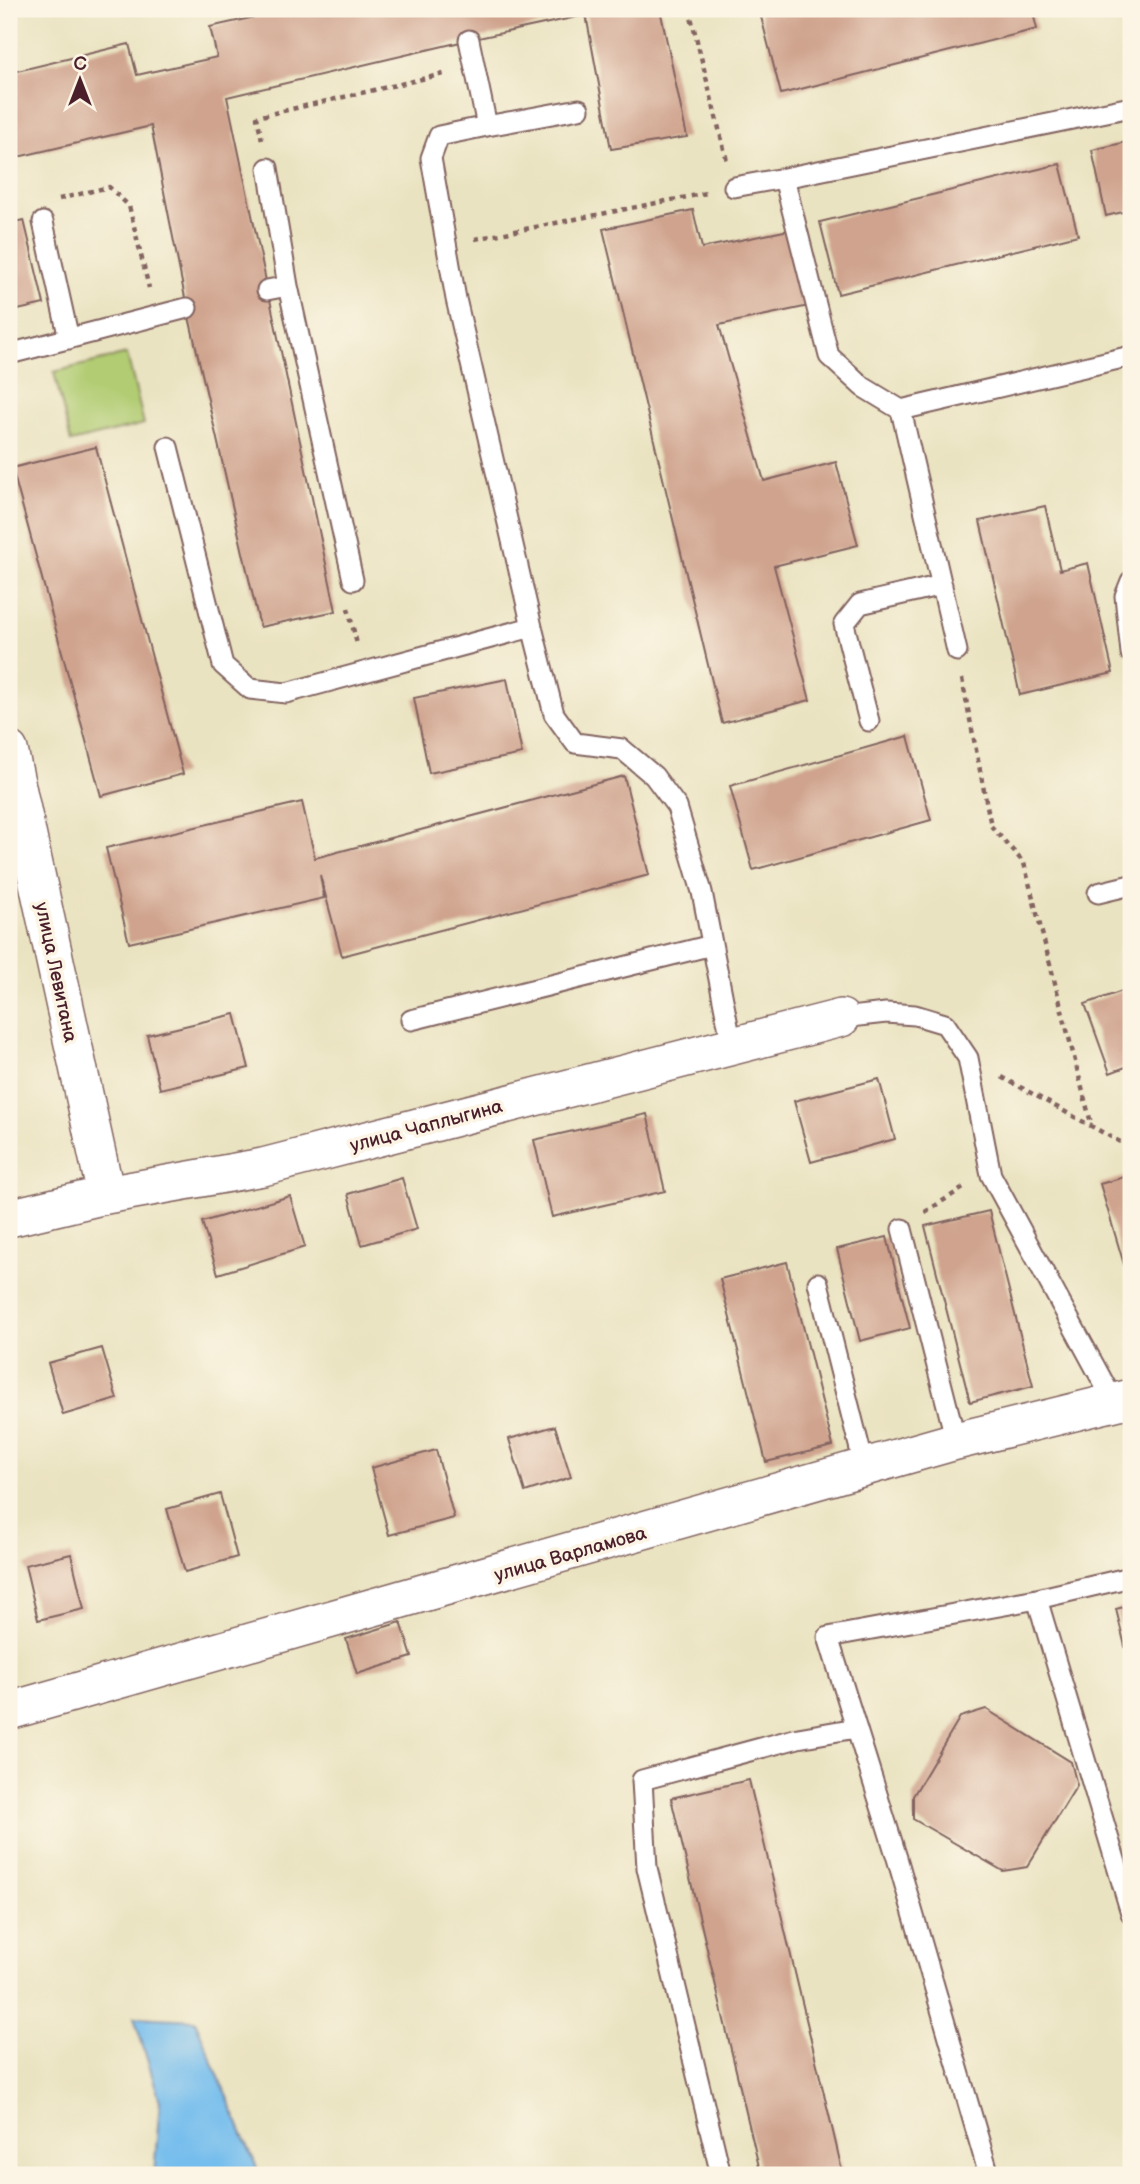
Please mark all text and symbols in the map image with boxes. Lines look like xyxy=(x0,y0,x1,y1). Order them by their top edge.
north arrow xyxy=(46,46,116,116)
text: С xyxy=(73,53,87,76)
street label: улица Левитана xyxy=(29,900,82,1044)
street label: улица Чаплыгина xyxy=(348,1095,505,1158)
street label: улица Варламова xyxy=(492,1522,649,1587)

